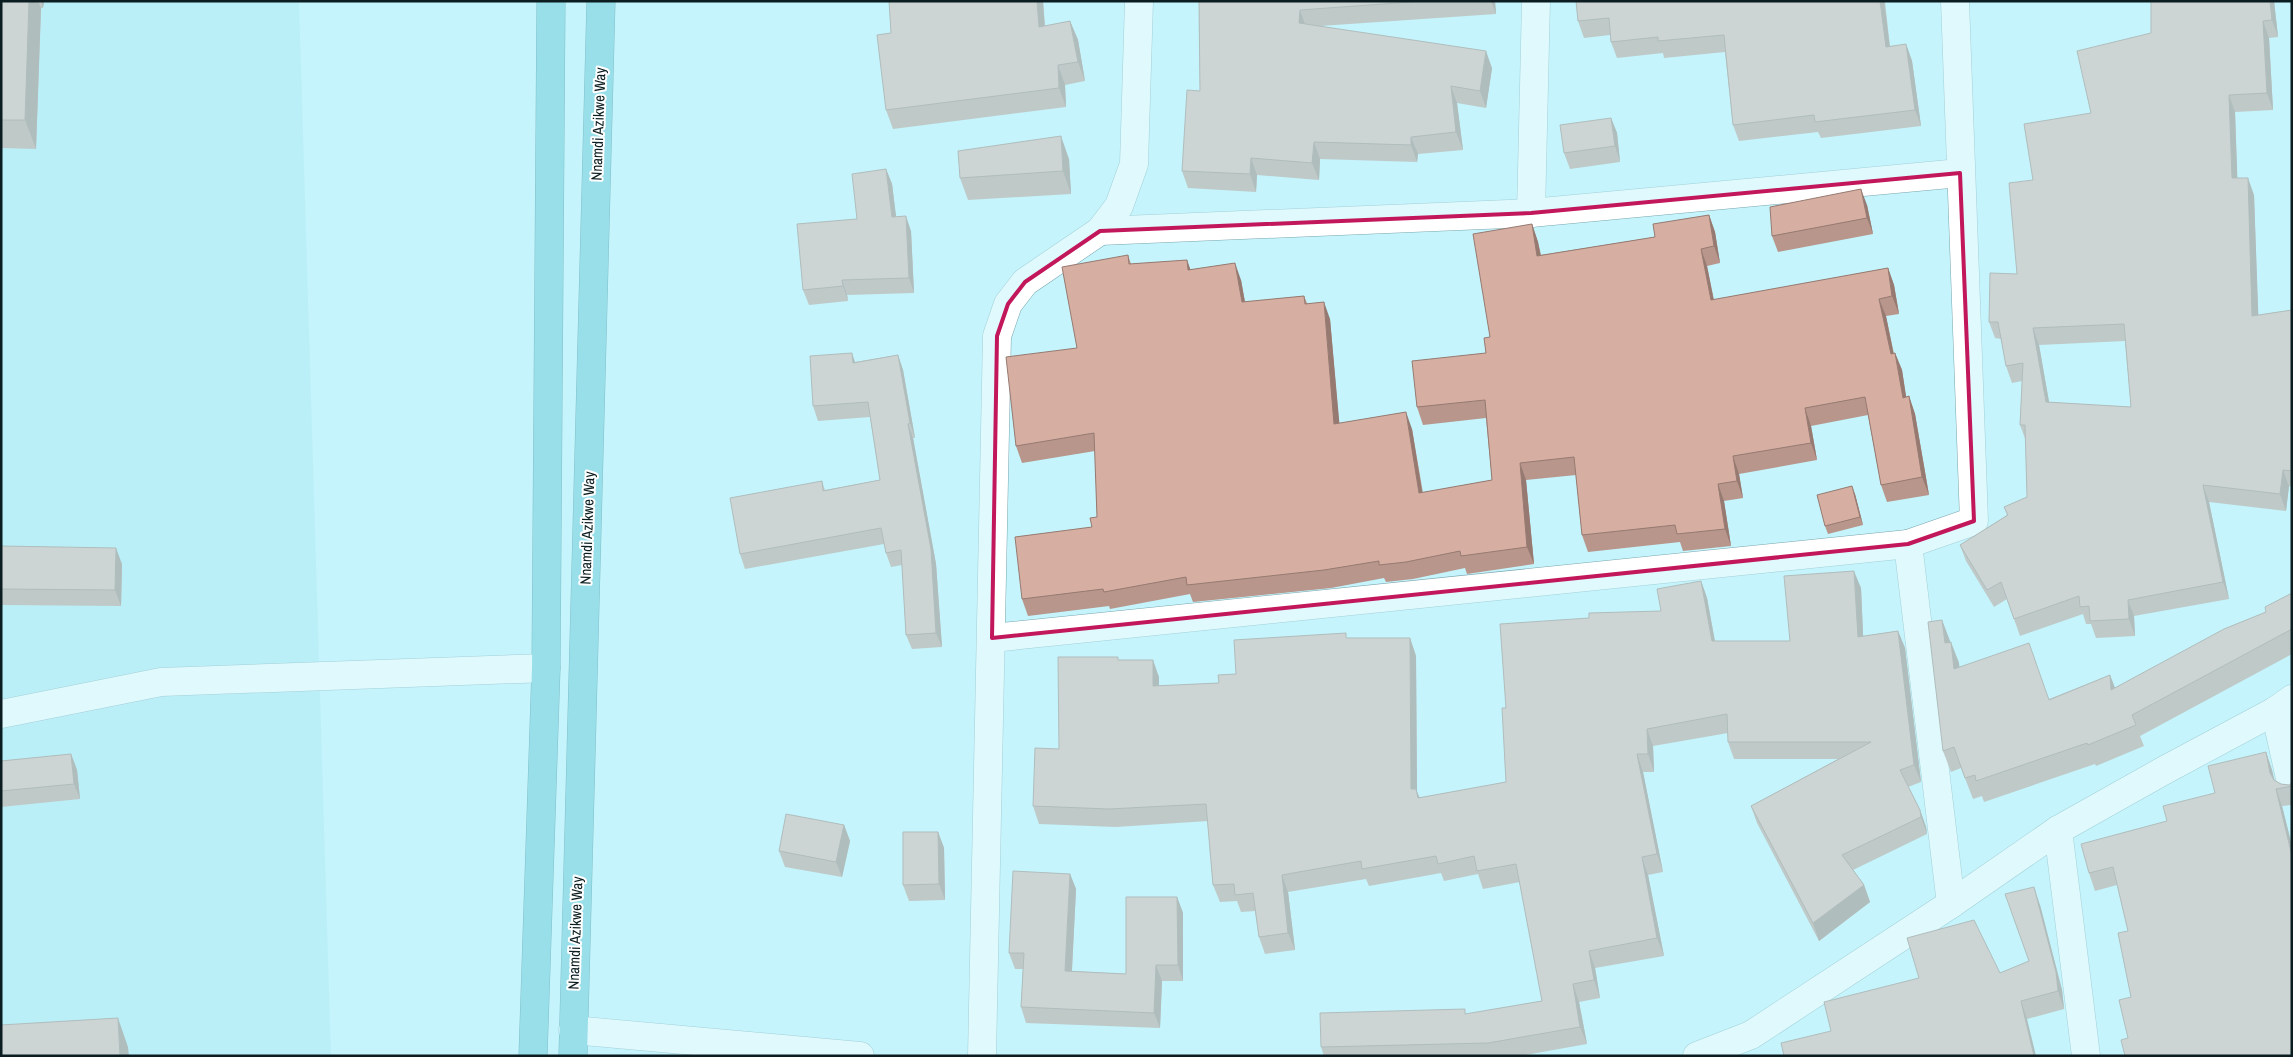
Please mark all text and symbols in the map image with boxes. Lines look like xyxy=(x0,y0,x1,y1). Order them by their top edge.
street label: Nnamdi Azikwe Way xyxy=(586,66,610,181)
street label: Nnamdi Azikwe Way xyxy=(575,470,599,585)
street label: Nnamdi Azikwe Way xyxy=(563,875,587,990)

